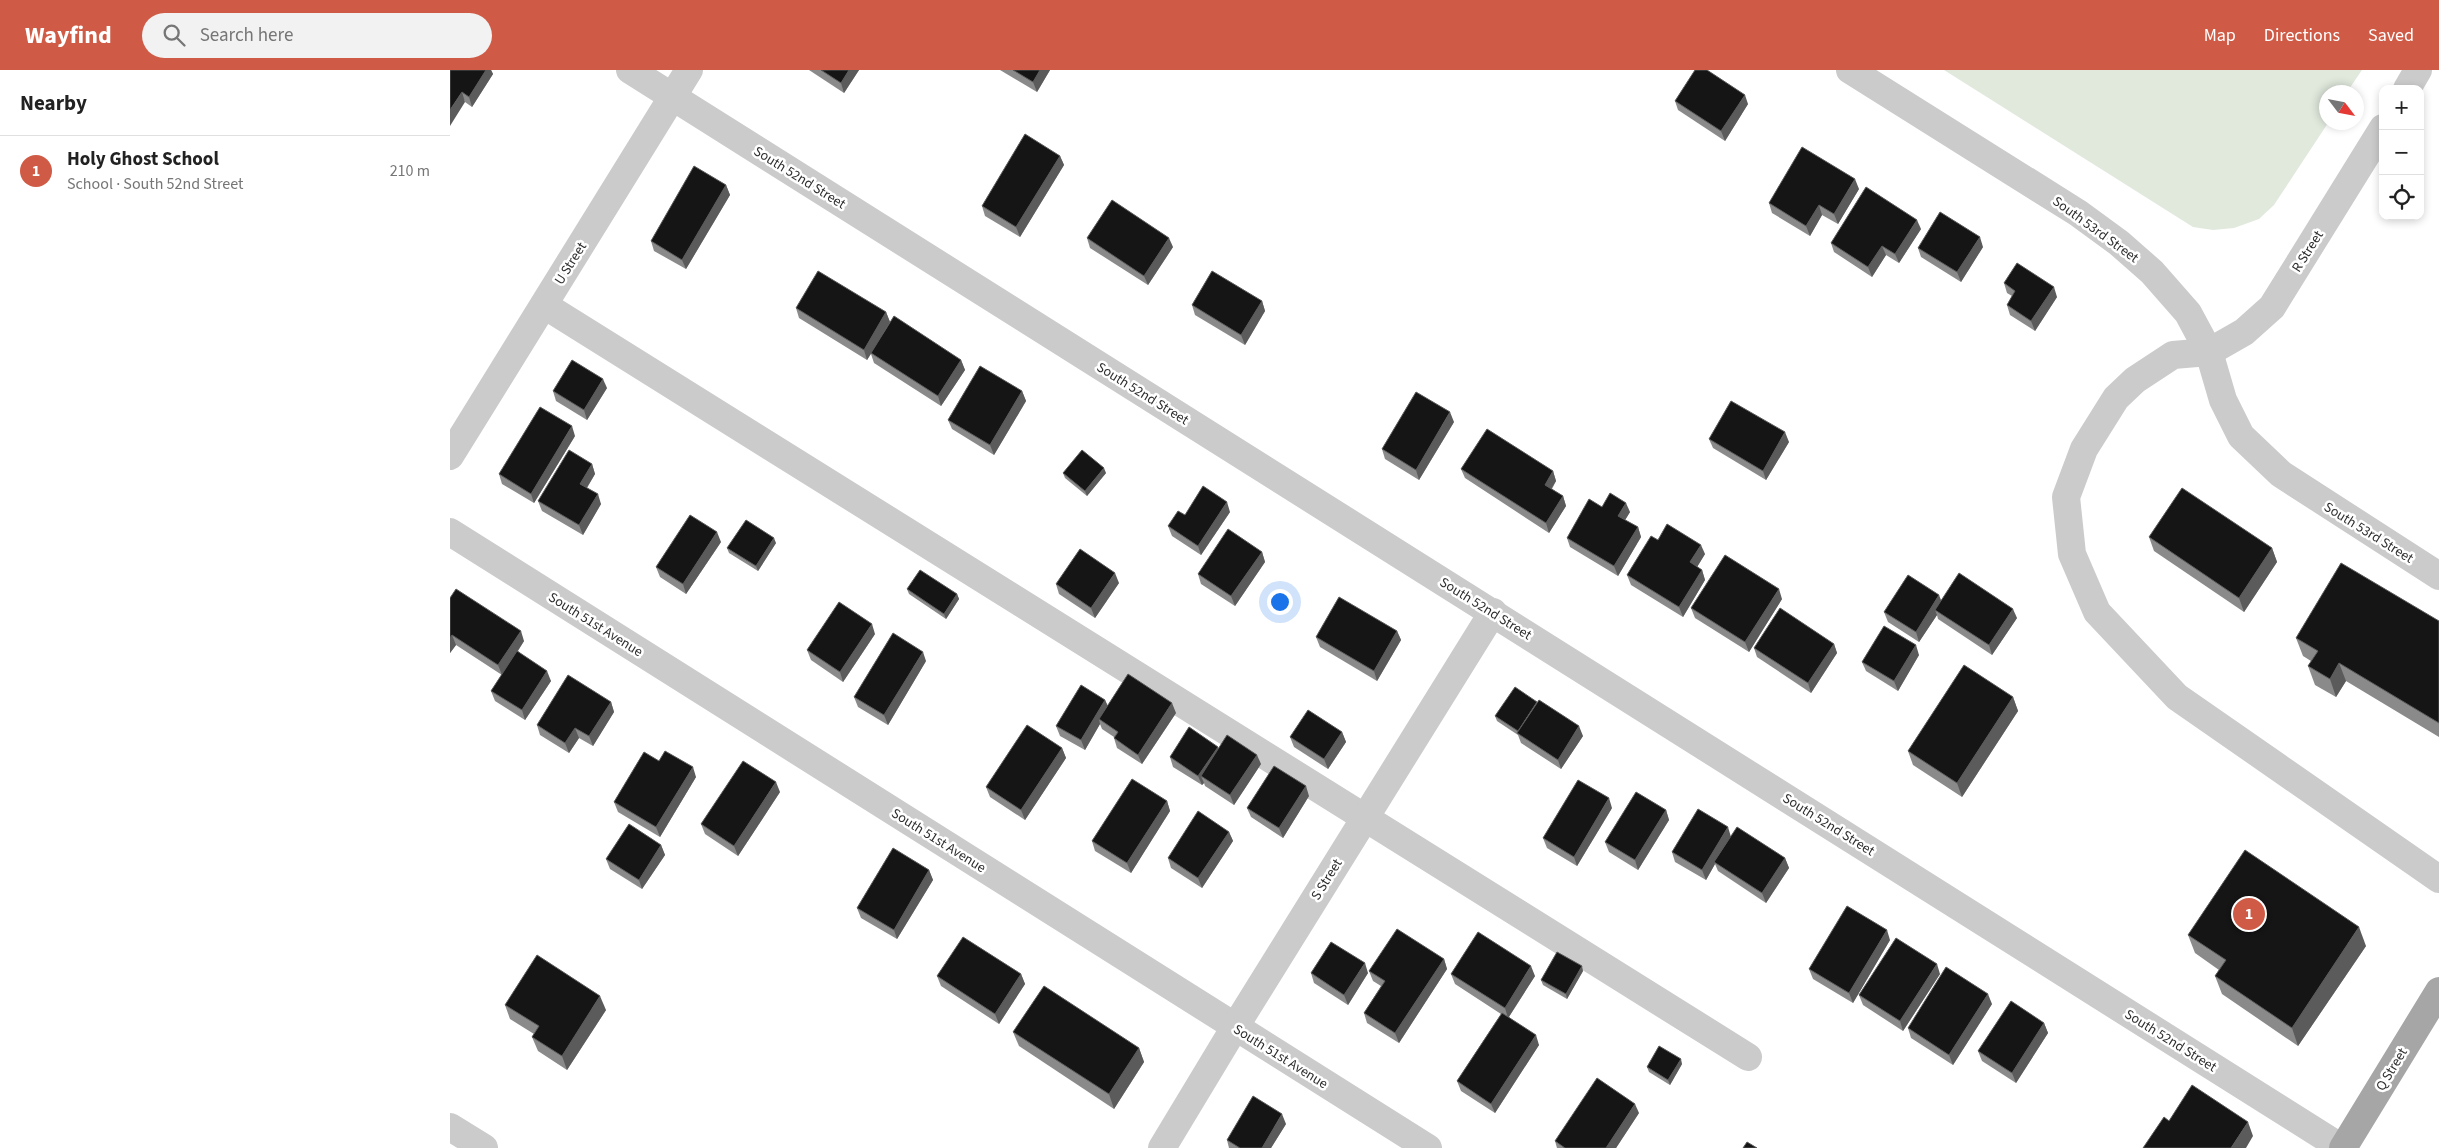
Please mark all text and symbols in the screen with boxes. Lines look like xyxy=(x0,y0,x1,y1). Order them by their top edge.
search box xyxy=(142,13,492,58)
text: Wayfind xyxy=(25,18,112,53)
icon: search xyxy=(160,21,188,49)
text: Search here xyxy=(200,22,293,49)
text: Map xyxy=(2204,23,2236,48)
text: Directions xyxy=(2264,23,2340,48)
text: Saved xyxy=(2368,23,2414,48)
north arrow xyxy=(2319,85,2364,130)
map controls xyxy=(2379,85,2424,220)
button: + xyxy=(2379,85,2424,130)
text: Nearby xyxy=(20,88,87,118)
button: − xyxy=(2379,130,2424,175)
street label: South 52nd Street xyxy=(750,142,850,214)
text: Holy Ghost School xyxy=(67,146,219,173)
text: 1 xyxy=(32,160,40,182)
text: 210 m xyxy=(390,160,430,182)
text: School · South 52nd Street xyxy=(67,173,243,195)
button: locate xyxy=(2379,175,2424,220)
street label: South 53rd Street xyxy=(2048,192,2143,268)
street label: R Street xyxy=(2287,227,2329,276)
street label: U Street xyxy=(550,238,592,289)
street label: South 52nd Street xyxy=(1093,358,1193,430)
street label: South 53rd Street xyxy=(2320,497,2417,569)
street label: South 52nd Street xyxy=(1436,573,1536,645)
street label: South 51st Avenue xyxy=(544,588,647,662)
your location xyxy=(1267,589,1293,615)
street label: South 52nd Street xyxy=(1779,789,1879,861)
street label: South 51st Avenue xyxy=(887,804,990,878)
street label: S Street xyxy=(1306,855,1347,904)
pin: 1 xyxy=(2233,895,2265,933)
street label: South 52nd Street xyxy=(2121,1005,2221,1077)
street label: South 51st Avenue xyxy=(1229,1020,1332,1094)
street label: Q Street xyxy=(2371,1044,2413,1095)

